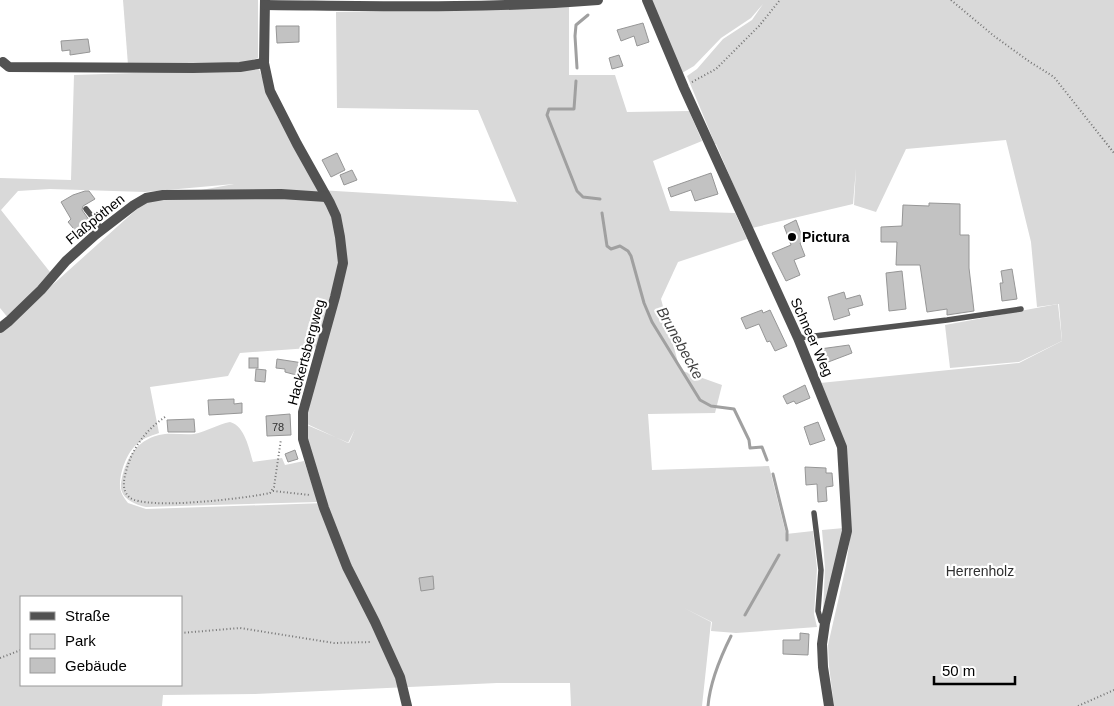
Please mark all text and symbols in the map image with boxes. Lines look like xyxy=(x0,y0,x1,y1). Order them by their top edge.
street label: Flaßpöthen xyxy=(62,190,128,248)
place label: Pictura xyxy=(802,229,850,245)
marker: Pictura xyxy=(786,231,798,243)
street label: Schneer Weg xyxy=(787,295,837,379)
street label: Hackertsbergweg xyxy=(284,297,328,407)
water label: Brunebecke xyxy=(654,304,707,382)
house number: 78 xyxy=(272,421,284,433)
park label: Herrenholz xyxy=(946,563,1014,579)
legend xyxy=(20,596,182,686)
text: Straße xyxy=(65,607,110,624)
text: Park xyxy=(65,632,96,649)
scale bar xyxy=(934,654,1015,686)
text: Gebäude xyxy=(65,657,127,674)
text: 50 m xyxy=(942,662,975,679)

